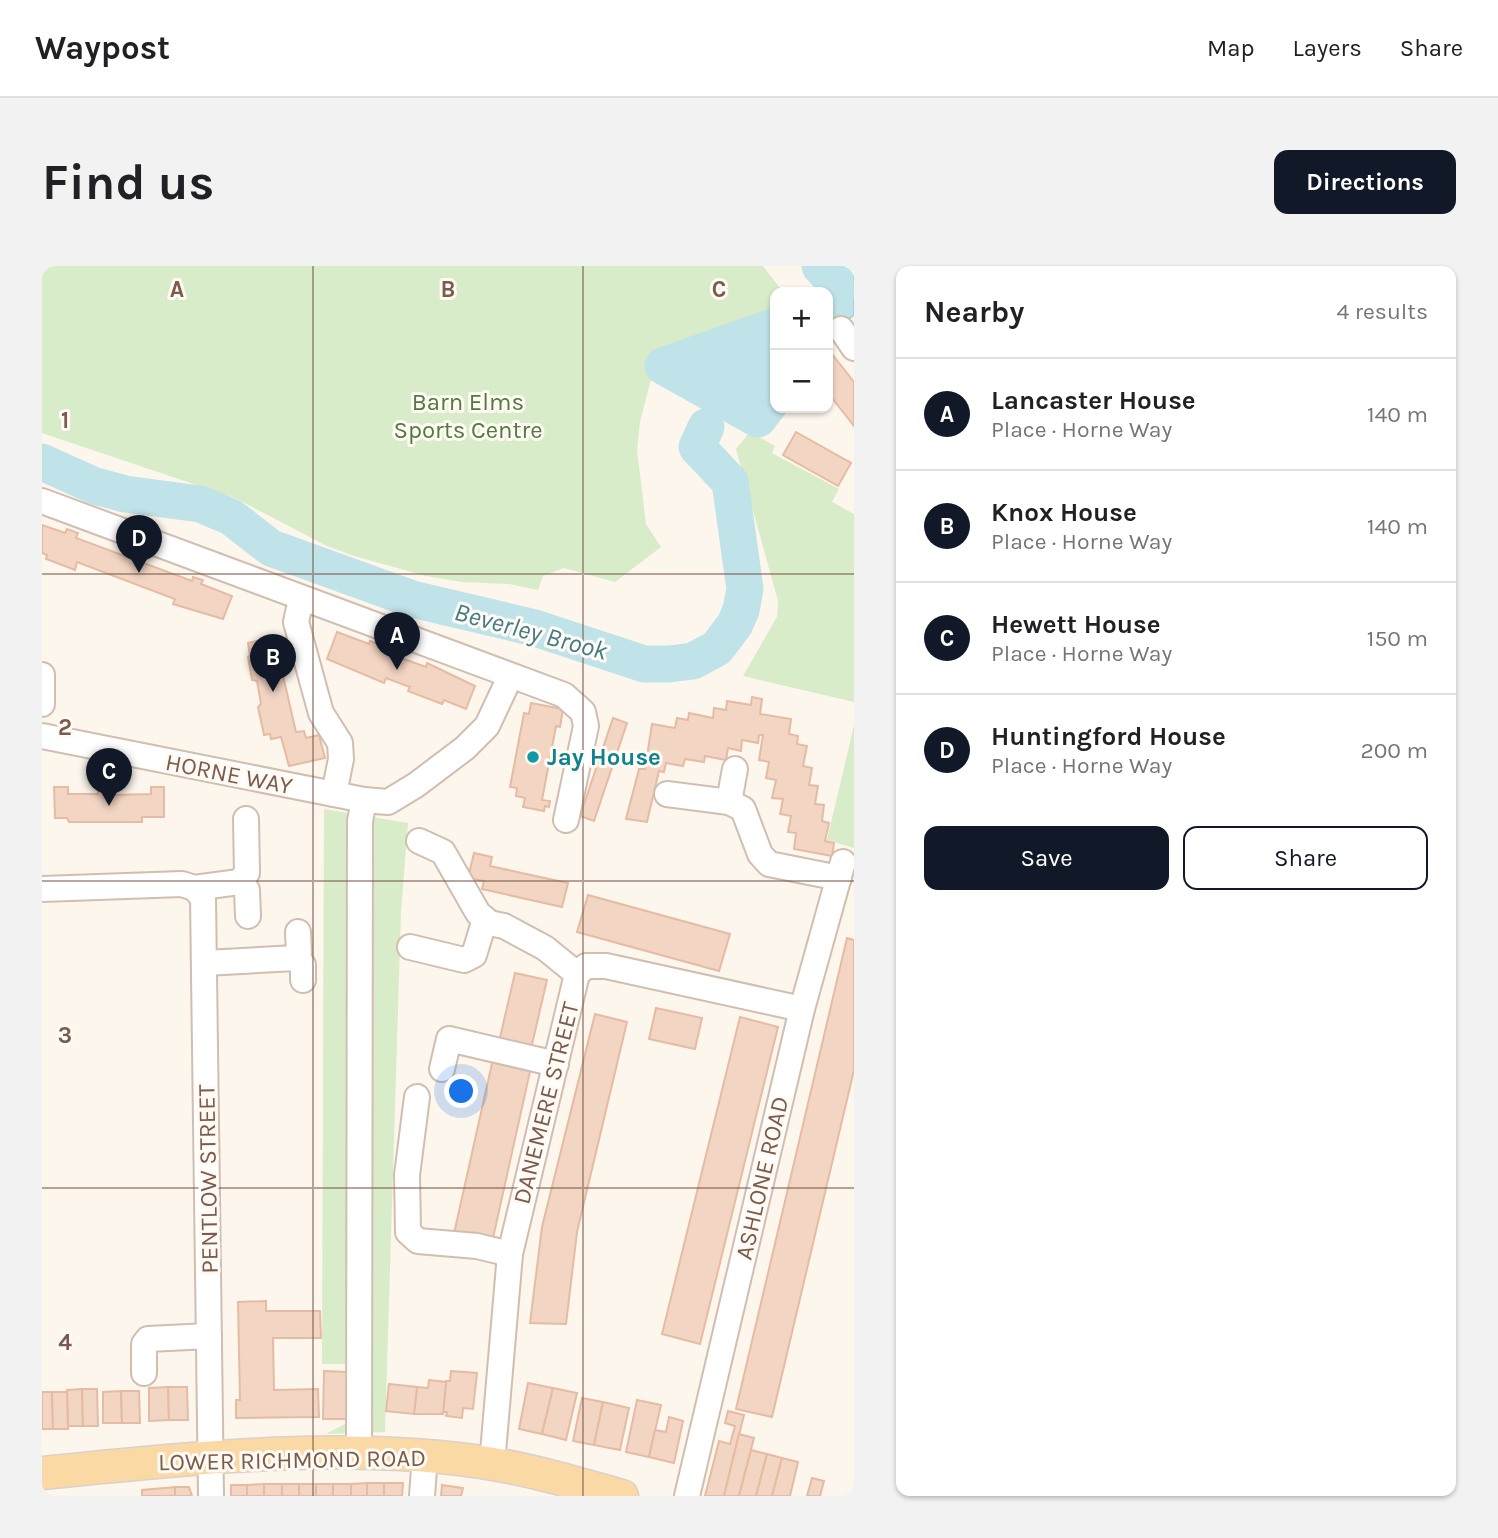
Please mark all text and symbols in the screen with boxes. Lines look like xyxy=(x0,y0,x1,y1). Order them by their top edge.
text: Waypost xyxy=(35,29,170,67)
text: Map xyxy=(1207,34,1255,62)
text: Layers xyxy=(1293,34,1362,62)
text: Share xyxy=(1400,34,1463,62)
button: Directions xyxy=(1274,150,1456,214)
text: Find us xyxy=(42,154,214,211)
text: A xyxy=(170,276,184,303)
text: B xyxy=(441,276,455,303)
text: C xyxy=(712,276,726,303)
map controls xyxy=(770,287,833,413)
button: + xyxy=(770,287,833,350)
text: Nearby xyxy=(924,294,1024,330)
text: 4 results xyxy=(1336,298,1428,325)
button: − xyxy=(770,350,833,413)
text: Lancaster House xyxy=(991,385,1196,416)
park label: Barn Elms Sports Centre xyxy=(393,388,543,444)
text: A xyxy=(940,401,954,428)
text: 140 m xyxy=(1367,401,1428,428)
text: 1 xyxy=(61,407,69,434)
text: Place · Horne Way xyxy=(991,416,1172,443)
text: Knox House xyxy=(991,497,1137,528)
text: B xyxy=(940,513,954,540)
text: 140 m xyxy=(1367,513,1428,540)
pin: D xyxy=(116,515,162,573)
text: Place · Horne Way xyxy=(991,528,1172,555)
water label: Beverley Brook xyxy=(451,596,611,667)
text: Hewett House xyxy=(991,609,1161,640)
pin: A xyxy=(374,612,420,670)
text: C xyxy=(940,625,954,652)
text: 150 m xyxy=(1367,625,1428,652)
pin: B xyxy=(250,634,296,692)
text: Place · Horne Way xyxy=(991,640,1172,667)
text: 2 xyxy=(58,714,72,741)
text: Huntingford House xyxy=(991,721,1226,752)
text: D xyxy=(939,737,955,764)
text: 200 m xyxy=(1360,737,1428,764)
place label: Jay House xyxy=(547,743,661,771)
pin: C xyxy=(86,748,132,806)
street label: HORNE WAY xyxy=(163,748,295,800)
marker: Jay House xyxy=(525,749,541,765)
text: Place · Horne Way xyxy=(991,752,1172,779)
button: Save xyxy=(924,826,1169,890)
button: Share xyxy=(1183,826,1428,890)
street label: DANEMERE STREET xyxy=(507,999,585,1207)
text: 3 xyxy=(58,1022,72,1049)
your location xyxy=(444,1074,478,1108)
street label: PENTLOW STREET xyxy=(192,1084,224,1274)
street label: ASHLONE ROAD xyxy=(730,1094,794,1262)
text: 4 xyxy=(58,1329,72,1356)
street label: LOWER RICHMOND ROAD xyxy=(158,1444,426,1476)

